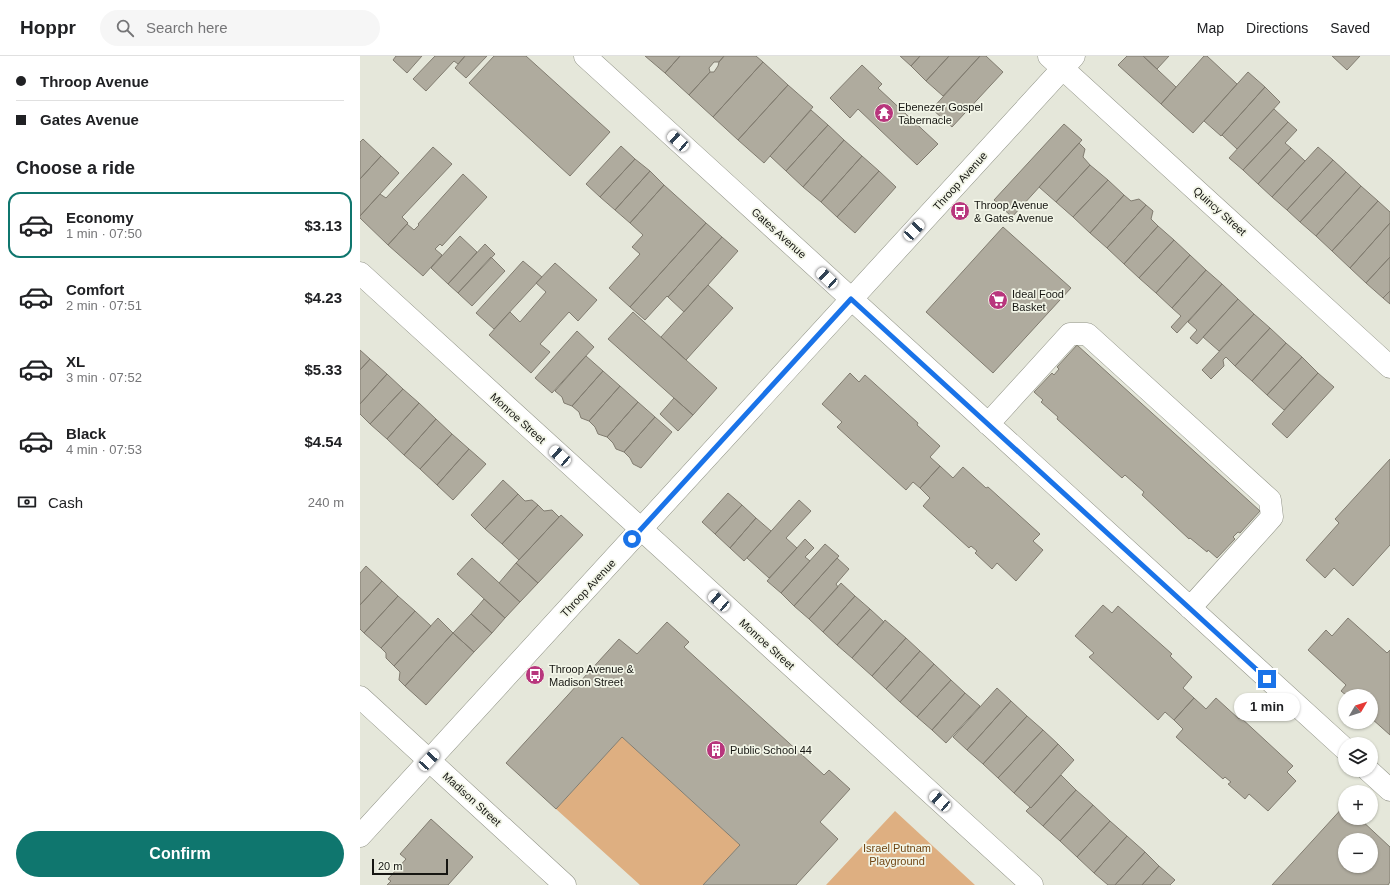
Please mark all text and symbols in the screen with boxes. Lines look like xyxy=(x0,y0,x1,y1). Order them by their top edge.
search box xyxy=(100,10,380,46)
text: Hoppr xyxy=(20,17,76,38)
icon: search xyxy=(114,17,136,39)
text: Search here xyxy=(146,19,228,36)
text: Map xyxy=(1197,20,1224,36)
text: Directions xyxy=(1246,20,1308,36)
text: Saved xyxy=(1330,20,1370,36)
text: Throop Avenue xyxy=(40,73,149,90)
place label: Ebenezer Gospel Tabernacle xyxy=(898,101,983,126)
temple icon: Ebenezer Gospel Tabernacle xyxy=(873,102,895,124)
text: Gates Avenue xyxy=(40,111,139,128)
car xyxy=(665,129,691,153)
street label: Throop Avenue xyxy=(931,149,989,213)
text: Choose a ride xyxy=(16,158,135,178)
street label: Quincy Street xyxy=(1191,184,1249,238)
place label: Throop Avenue & Gates Avenue xyxy=(974,199,1053,224)
bus stop icon: Throop Avenue & Gates Avenue xyxy=(949,200,971,222)
street label: Gates Avenue xyxy=(749,205,809,261)
icon: car xyxy=(18,207,54,243)
text: Economy xyxy=(66,209,134,226)
text: $3.13 xyxy=(304,217,342,234)
car xyxy=(901,217,927,243)
text: 1 min · 07:50 xyxy=(66,226,142,241)
car xyxy=(814,265,840,291)
icon: car xyxy=(18,279,54,315)
text: Comfort xyxy=(66,281,124,298)
place label: Ideal Food Basket xyxy=(1012,288,1064,313)
text: $4.23 xyxy=(304,289,342,306)
supermarket icon: Ideal Food Basket xyxy=(987,289,1009,311)
text: 2 min · 07:51 xyxy=(66,298,142,313)
icon: car xyxy=(18,351,54,387)
text: XL xyxy=(66,353,85,370)
text: $5.33 xyxy=(304,361,342,378)
text: 3 min · 07:52 xyxy=(66,370,142,385)
street label: Monroe Street xyxy=(488,390,548,446)
icon: car xyxy=(18,423,54,459)
text: Black xyxy=(66,425,106,442)
text: $4.54 xyxy=(304,433,342,450)
text: 4 min · 07:53 xyxy=(66,442,142,457)
car xyxy=(547,444,573,468)
icon: cash xyxy=(16,491,38,513)
text: Cash xyxy=(48,494,83,511)
text: 240 m xyxy=(308,495,344,510)
route start xyxy=(623,530,641,548)
street label: Throop Avenue xyxy=(558,557,618,619)
car xyxy=(706,589,732,613)
street label: Monroe Street xyxy=(737,616,797,672)
place label: Throop Avenue & Madison Street xyxy=(549,663,634,688)
bus stop icon: Throop Avenue & Madison Street xyxy=(524,664,546,686)
route end xyxy=(1258,670,1276,688)
north arrow xyxy=(1338,689,1378,729)
map controls xyxy=(1338,689,1378,873)
callout: 1 min xyxy=(1234,693,1300,721)
text: 1 min xyxy=(1250,699,1284,714)
button: layers xyxy=(1338,737,1378,777)
building icon: Public School 44 xyxy=(705,739,727,761)
place label: Public School 44 xyxy=(730,744,812,756)
car xyxy=(416,747,442,773)
street label: Madison Street xyxy=(440,770,504,828)
button: + xyxy=(1338,785,1378,825)
car xyxy=(927,789,953,813)
button: Confirm xyxy=(16,831,344,877)
button: − xyxy=(1338,833,1378,873)
park label: Israel Putnam Playground xyxy=(863,842,931,867)
scale bar xyxy=(372,857,448,876)
text: 20 m xyxy=(378,860,402,872)

